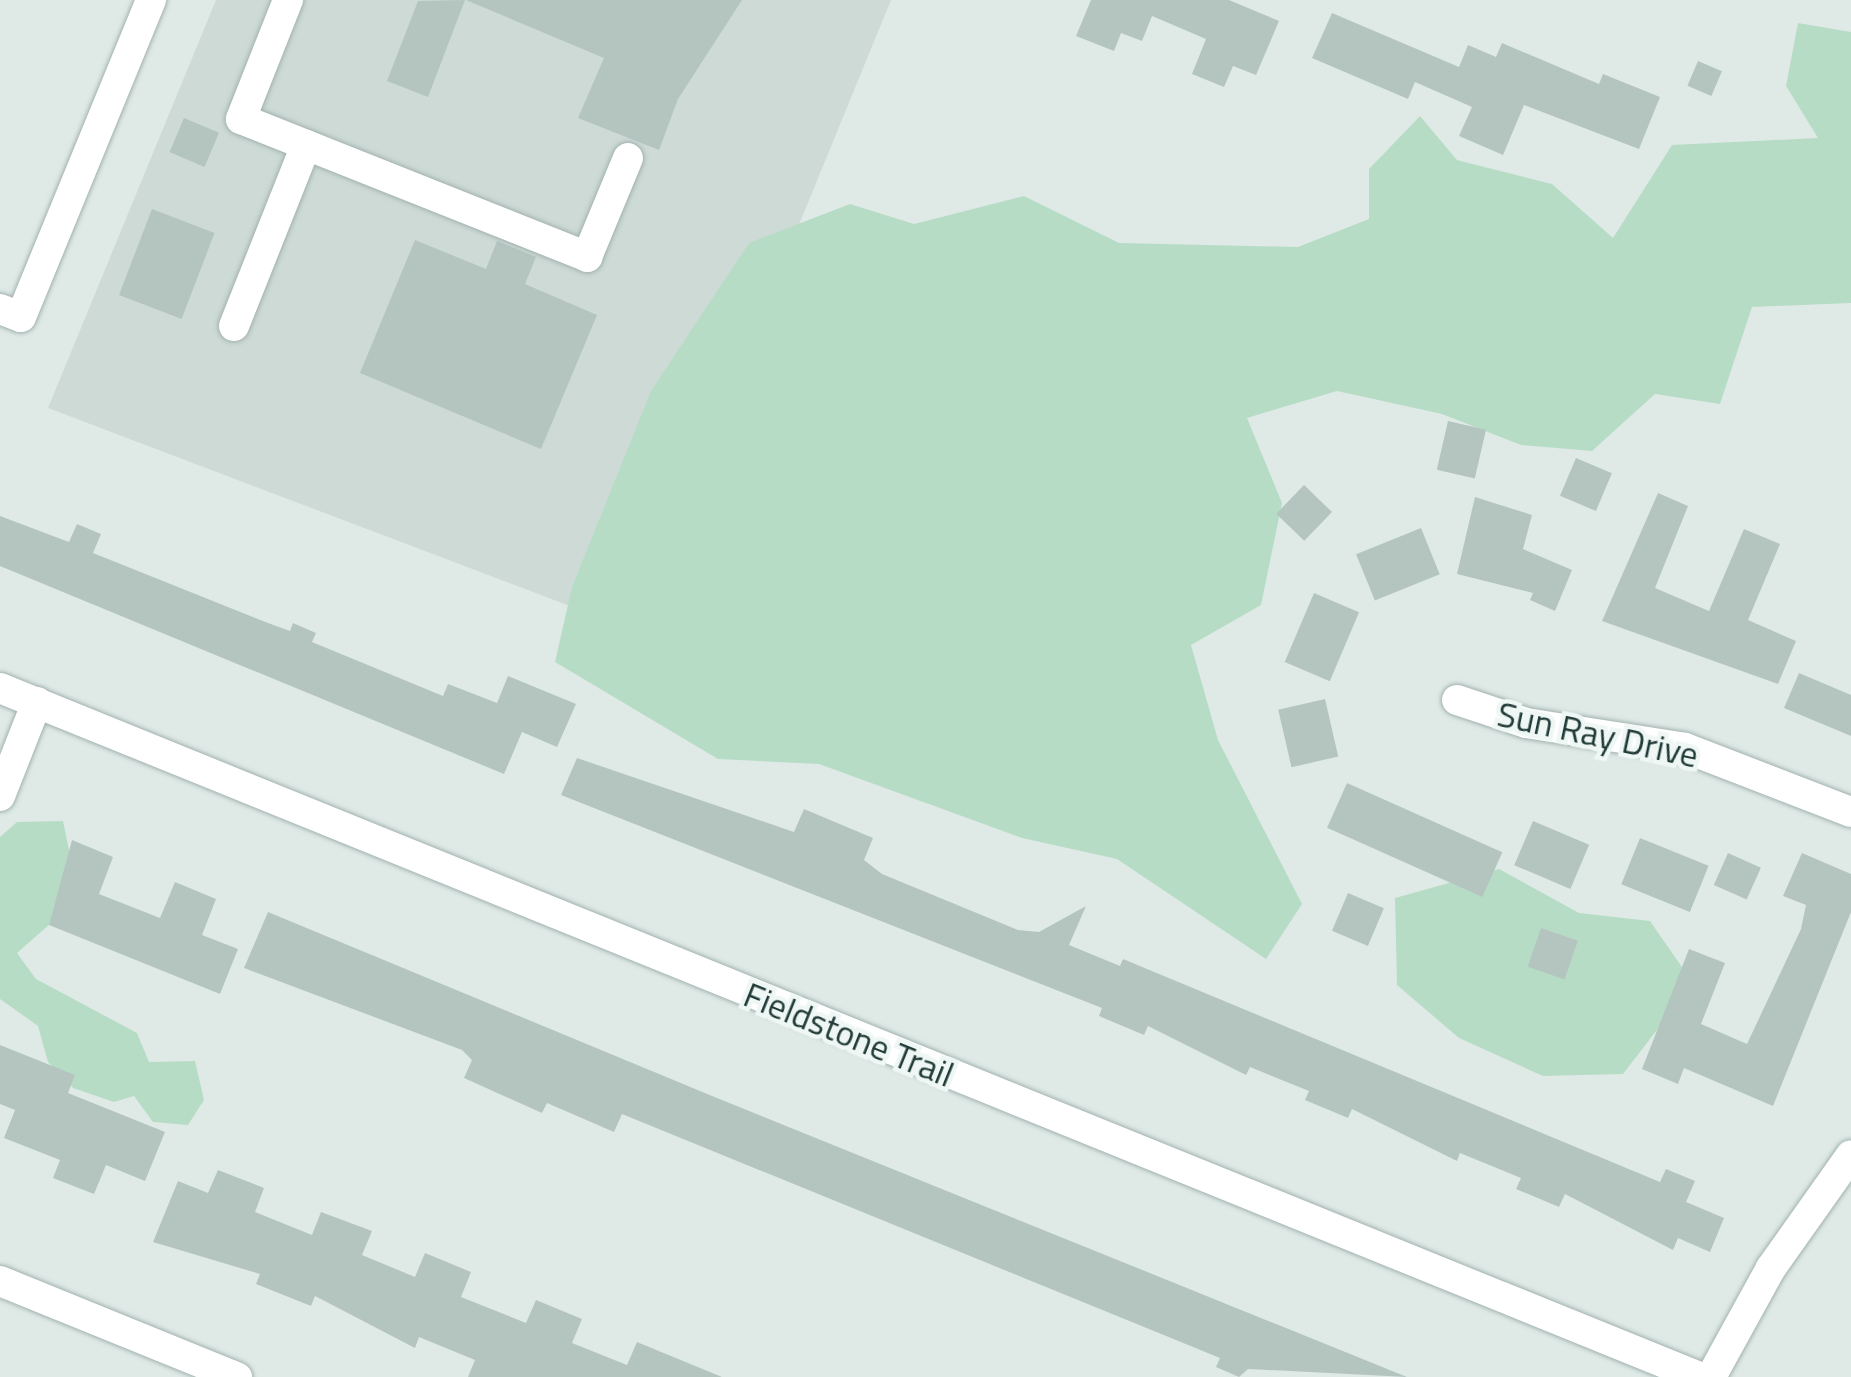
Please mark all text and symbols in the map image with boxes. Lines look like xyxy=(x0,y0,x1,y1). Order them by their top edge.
street label: Sun Ray Drive xyxy=(1494,692,1702,776)
street label: Fieldstone Trail xyxy=(738,973,960,1095)

